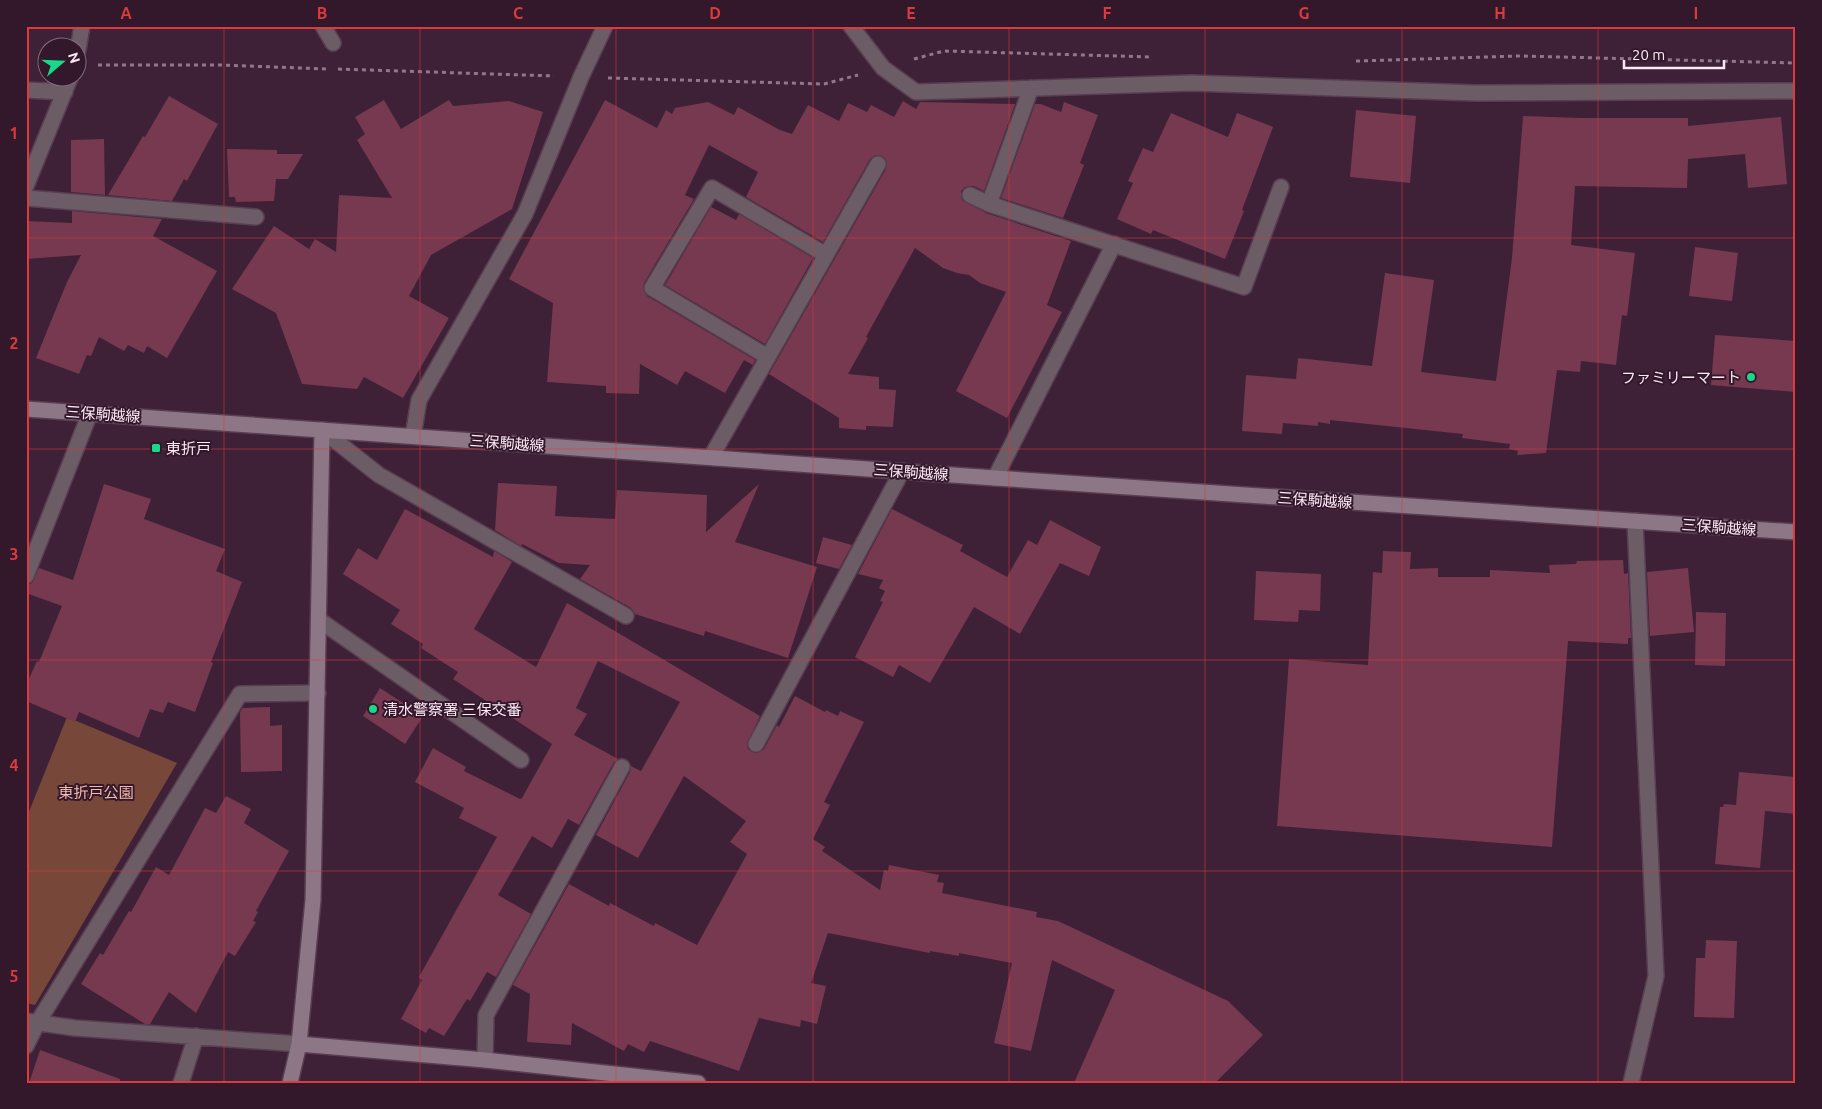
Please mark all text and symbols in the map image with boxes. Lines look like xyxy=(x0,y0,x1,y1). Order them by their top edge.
text: A xyxy=(120,4,132,22)
text: B xyxy=(317,4,327,22)
text: C xyxy=(513,4,523,22)
text: D xyxy=(709,4,721,22)
text: E xyxy=(906,4,916,22)
text: F xyxy=(1103,4,1112,22)
text: G xyxy=(1298,4,1310,22)
text: H xyxy=(1494,4,1506,22)
text: I xyxy=(1694,4,1698,22)
north arrow xyxy=(38,38,88,88)
scale bar xyxy=(1624,38,1724,70)
text: 20 m xyxy=(1632,46,1665,63)
text: N xyxy=(65,50,84,65)
text: 1 xyxy=(9,124,19,142)
text: 2 xyxy=(9,334,19,352)
place label: ファミリーマート xyxy=(1621,369,1741,386)
marker: ファミリーマート xyxy=(1745,371,1757,383)
street label: 三保駒越線 xyxy=(65,403,141,425)
street label: 三保駒越線 xyxy=(469,432,545,454)
place label: 東折戸 xyxy=(166,440,211,457)
marker: 東折戸 xyxy=(150,442,162,454)
street label: 三保駒越線 xyxy=(873,461,949,483)
street label: 三保駒越線 xyxy=(1277,489,1353,511)
street label: 三保駒越線 xyxy=(1681,516,1757,538)
text: 3 xyxy=(9,545,19,563)
place label: 清水警察署 三保交番 xyxy=(383,701,521,718)
marker: 清水警察署 三保交番 xyxy=(367,703,379,715)
text: 4 xyxy=(9,756,19,774)
park label: 東折戸公園 xyxy=(58,784,134,801)
text: 5 xyxy=(9,967,19,985)

